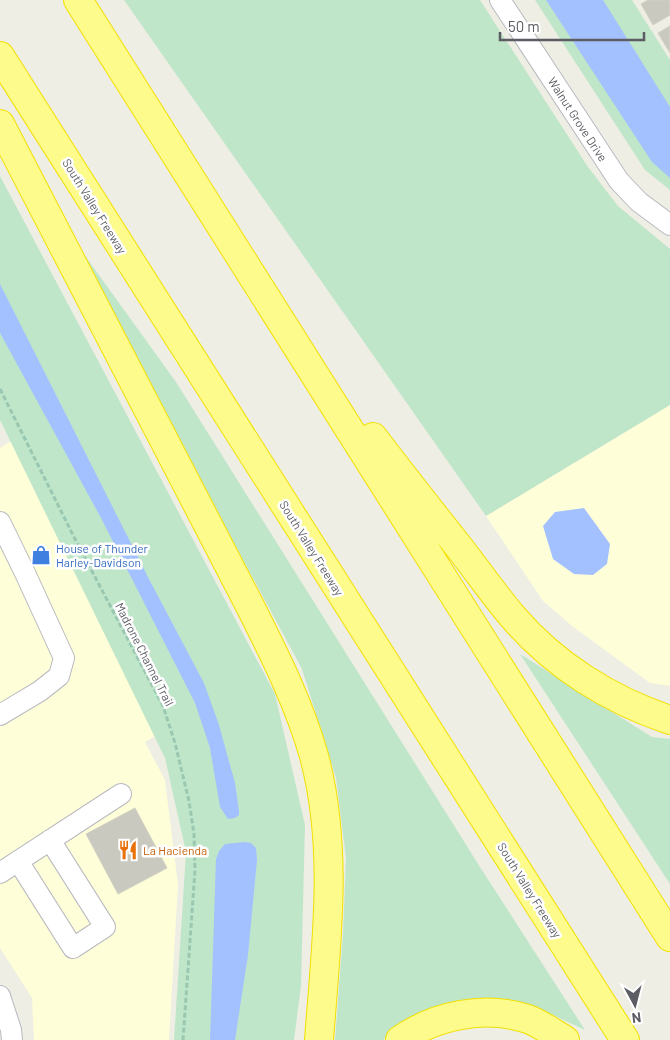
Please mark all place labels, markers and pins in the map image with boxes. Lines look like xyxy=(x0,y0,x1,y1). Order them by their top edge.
place label: House of Thunder Harley-Davidson xyxy=(56,541,149,569)
shop icon: House of Thunder Harley-Davidson xyxy=(30,544,52,566)
restaurant icon: La Hacienda xyxy=(117,839,139,861)
place label: La Hacienda xyxy=(143,843,207,857)

